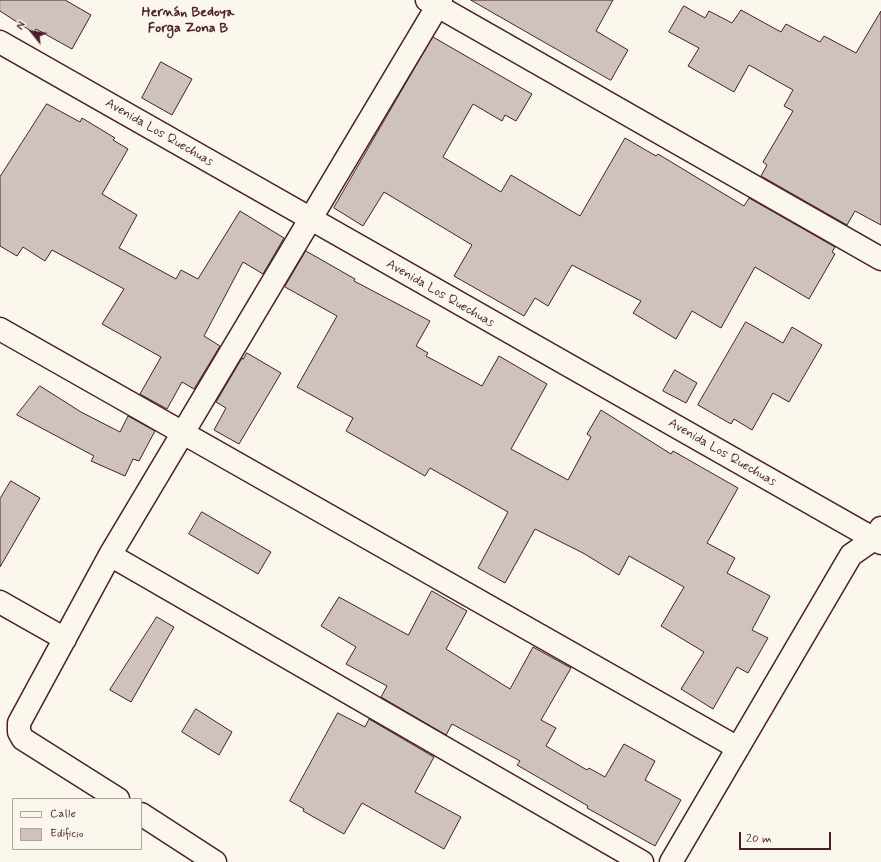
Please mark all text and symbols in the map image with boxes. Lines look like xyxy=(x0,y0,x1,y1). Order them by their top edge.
district label: Hernán Bedoya Forga Zona B xyxy=(142,5,234,38)
north arrow xyxy=(12,12,52,52)
text: N xyxy=(14,19,29,33)
street label: Avenida Los Quechuas xyxy=(102,96,216,170)
street label: Avenida Los Quechuas xyxy=(383,257,497,331)
street label: Avenida Los Quechuas xyxy=(665,416,779,490)
legend xyxy=(12,798,142,850)
text: Calle xyxy=(50,806,76,822)
scale bar xyxy=(741,824,833,850)
text: Edificio xyxy=(50,826,84,842)
text: 20 m xyxy=(746,831,772,847)

